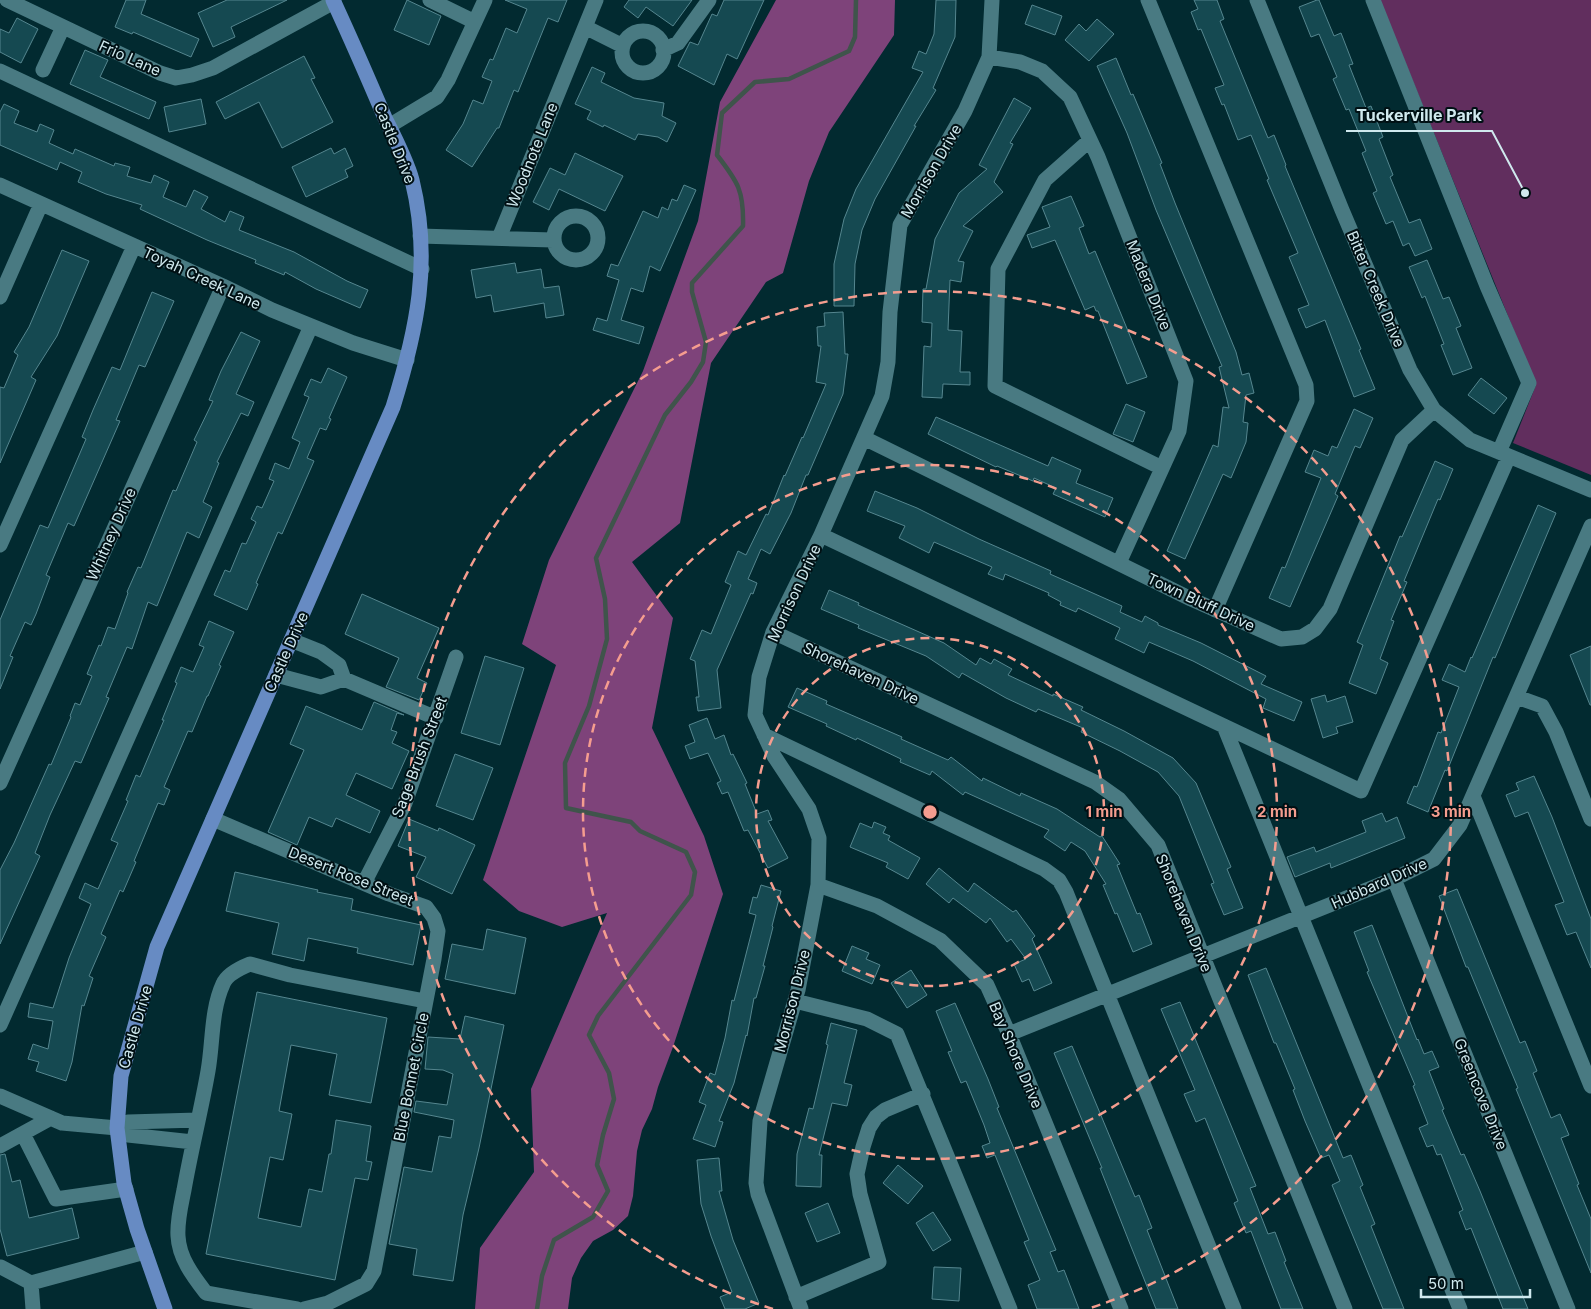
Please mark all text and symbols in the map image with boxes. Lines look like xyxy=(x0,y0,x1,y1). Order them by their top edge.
street label: Frio Lane xyxy=(96,36,164,80)
street label: Castle Drive xyxy=(370,100,420,186)
street label: Woodnote Lane xyxy=(502,100,562,210)
callout: Tuckerville Park xyxy=(1346,100,1492,131)
text: Tuckerville Park xyxy=(1356,105,1482,125)
street label: Morrison Drive xyxy=(896,121,966,221)
street label: Bitter Creek Drive xyxy=(1343,228,1409,350)
street label: Madera Drive xyxy=(1122,237,1176,333)
street label: Toyah Creek Lane xyxy=(140,242,264,314)
street label: Whitney Drive xyxy=(82,485,140,583)
street label: Morrison Drive xyxy=(763,541,825,645)
street label: Town Bluff Drive xyxy=(1144,569,1258,635)
street label: Castle Drive xyxy=(260,609,312,695)
street label: Shorehaven Drive xyxy=(800,638,922,708)
street label: Sage Brush Street xyxy=(387,694,451,820)
text: 1 min xyxy=(1085,802,1123,821)
text: 2 min xyxy=(1257,802,1297,821)
text: 3 min xyxy=(1431,802,1471,821)
centre of rings xyxy=(921,803,939,821)
street label: Desert Rose Street xyxy=(286,842,416,910)
street label: Shorehaven Drive xyxy=(1152,851,1216,975)
street label: Hubbard Drive xyxy=(1328,853,1430,913)
street label: Morrison Drive xyxy=(770,948,814,1054)
street label: Castle Drive xyxy=(114,983,156,1071)
street label: Bay Shore Drive xyxy=(985,999,1047,1111)
street label: Blue Bonnet Circle xyxy=(389,1011,433,1143)
street label: Greencove Drive xyxy=(1450,1035,1512,1153)
scale bar xyxy=(1421,1266,1530,1298)
text: 50 m xyxy=(1428,1274,1464,1293)

